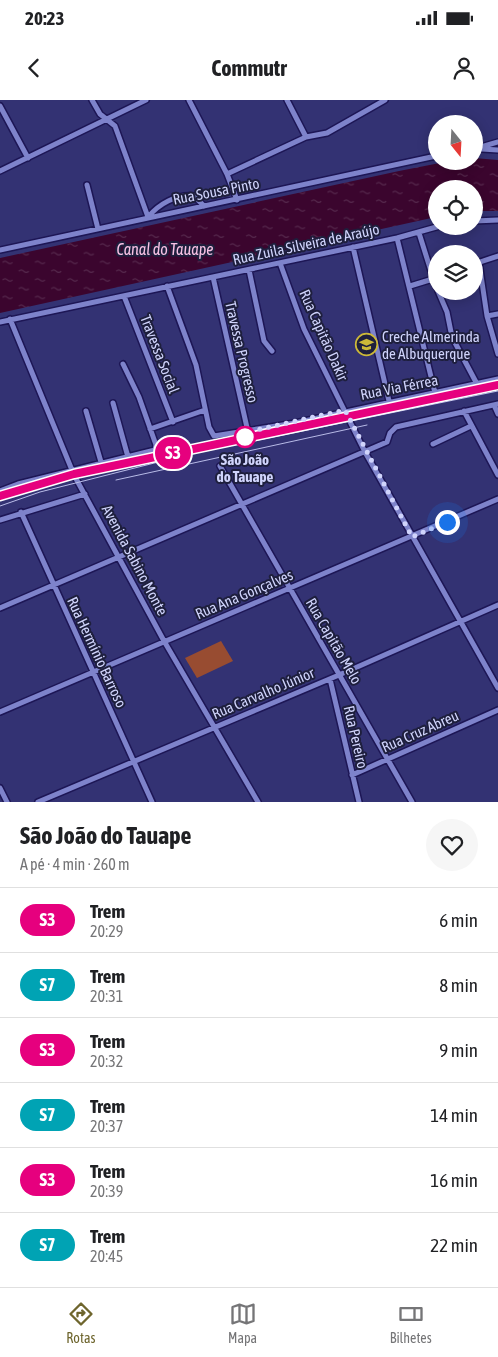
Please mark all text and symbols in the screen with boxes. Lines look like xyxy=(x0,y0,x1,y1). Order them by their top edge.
text: 20:23 xyxy=(25,7,64,29)
icon: back xyxy=(20,54,48,82)
icon: person xyxy=(450,54,478,82)
text: Commutr xyxy=(211,55,287,81)
north arrow xyxy=(428,115,482,170)
map controls xyxy=(428,115,483,300)
street label: Rua Sousa Pinto xyxy=(171,174,261,208)
button: locate xyxy=(428,180,483,235)
street label: Rua Zuila Silveira de Araújo xyxy=(231,220,381,268)
water label: Canal do Tauape xyxy=(116,240,214,259)
button: layers xyxy=(428,245,483,300)
street label: Rua Capitão Dakir xyxy=(296,287,352,384)
street label: Travessa Progresso xyxy=(222,300,262,404)
street label: Travessa Social xyxy=(137,312,183,396)
place label: Creche Almerinda de Albuquerque xyxy=(382,328,480,362)
school or university icon: Creche Almerinda de Albuquerque xyxy=(354,333,378,357)
street label: Rua Via Férrea xyxy=(359,371,439,403)
marker: São João do Tauape xyxy=(234,426,256,448)
line badge: S3 xyxy=(150,437,196,469)
text: S3 xyxy=(165,442,181,463)
place label: São João do Tauape xyxy=(217,451,274,485)
street label: Avenida Sabino Monte xyxy=(99,502,171,618)
your location xyxy=(435,510,460,535)
street label: Rua Ana Gonçalves xyxy=(193,566,295,622)
street label: Rua Hermínio Barroso xyxy=(64,594,130,710)
street label: Rua Capitão Melo xyxy=(303,595,365,687)
street label: Rua Carvalho Júnior xyxy=(209,664,317,722)
street label: Rua Pereiro xyxy=(341,704,371,770)
street label: Rua Cruz Abreu xyxy=(379,706,461,756)
button: heart xyxy=(426,819,478,871)
text: São João do Tauape xyxy=(20,822,191,849)
text: A pé · 4 min · 260 m xyxy=(20,855,129,873)
text: Trem xyxy=(90,900,125,922)
text: S3 xyxy=(39,909,56,930)
text: 6 min xyxy=(439,909,478,931)
text: 20:29 xyxy=(90,922,123,940)
text: Trem xyxy=(90,965,125,987)
text: S7 xyxy=(39,974,56,995)
text: 8 min xyxy=(439,974,478,996)
text: 20:31 xyxy=(90,987,123,1005)
text: Trem xyxy=(90,1030,125,1052)
text: S3 xyxy=(39,1039,56,1060)
text: 9 min xyxy=(439,1039,478,1061)
text: 20:32 xyxy=(90,1052,123,1070)
text: Trem xyxy=(90,1095,125,1117)
text: S7 xyxy=(39,1104,56,1125)
text: 14 min xyxy=(430,1104,478,1126)
text: 20:37 xyxy=(90,1117,123,1135)
text: Trem xyxy=(90,1160,125,1182)
text: S3 xyxy=(39,1169,56,1190)
text: 16 min xyxy=(430,1169,478,1191)
text: 20:39 xyxy=(90,1182,123,1200)
text: Trem xyxy=(90,1225,125,1247)
text: S7 xyxy=(39,1234,56,1255)
text: 22 min xyxy=(430,1234,478,1256)
text: 20:45 xyxy=(90,1247,123,1265)
tab: Rotas xyxy=(66,1300,95,1346)
tab: Mapa xyxy=(228,1300,257,1346)
tab: Bilhetes xyxy=(390,1300,432,1346)

